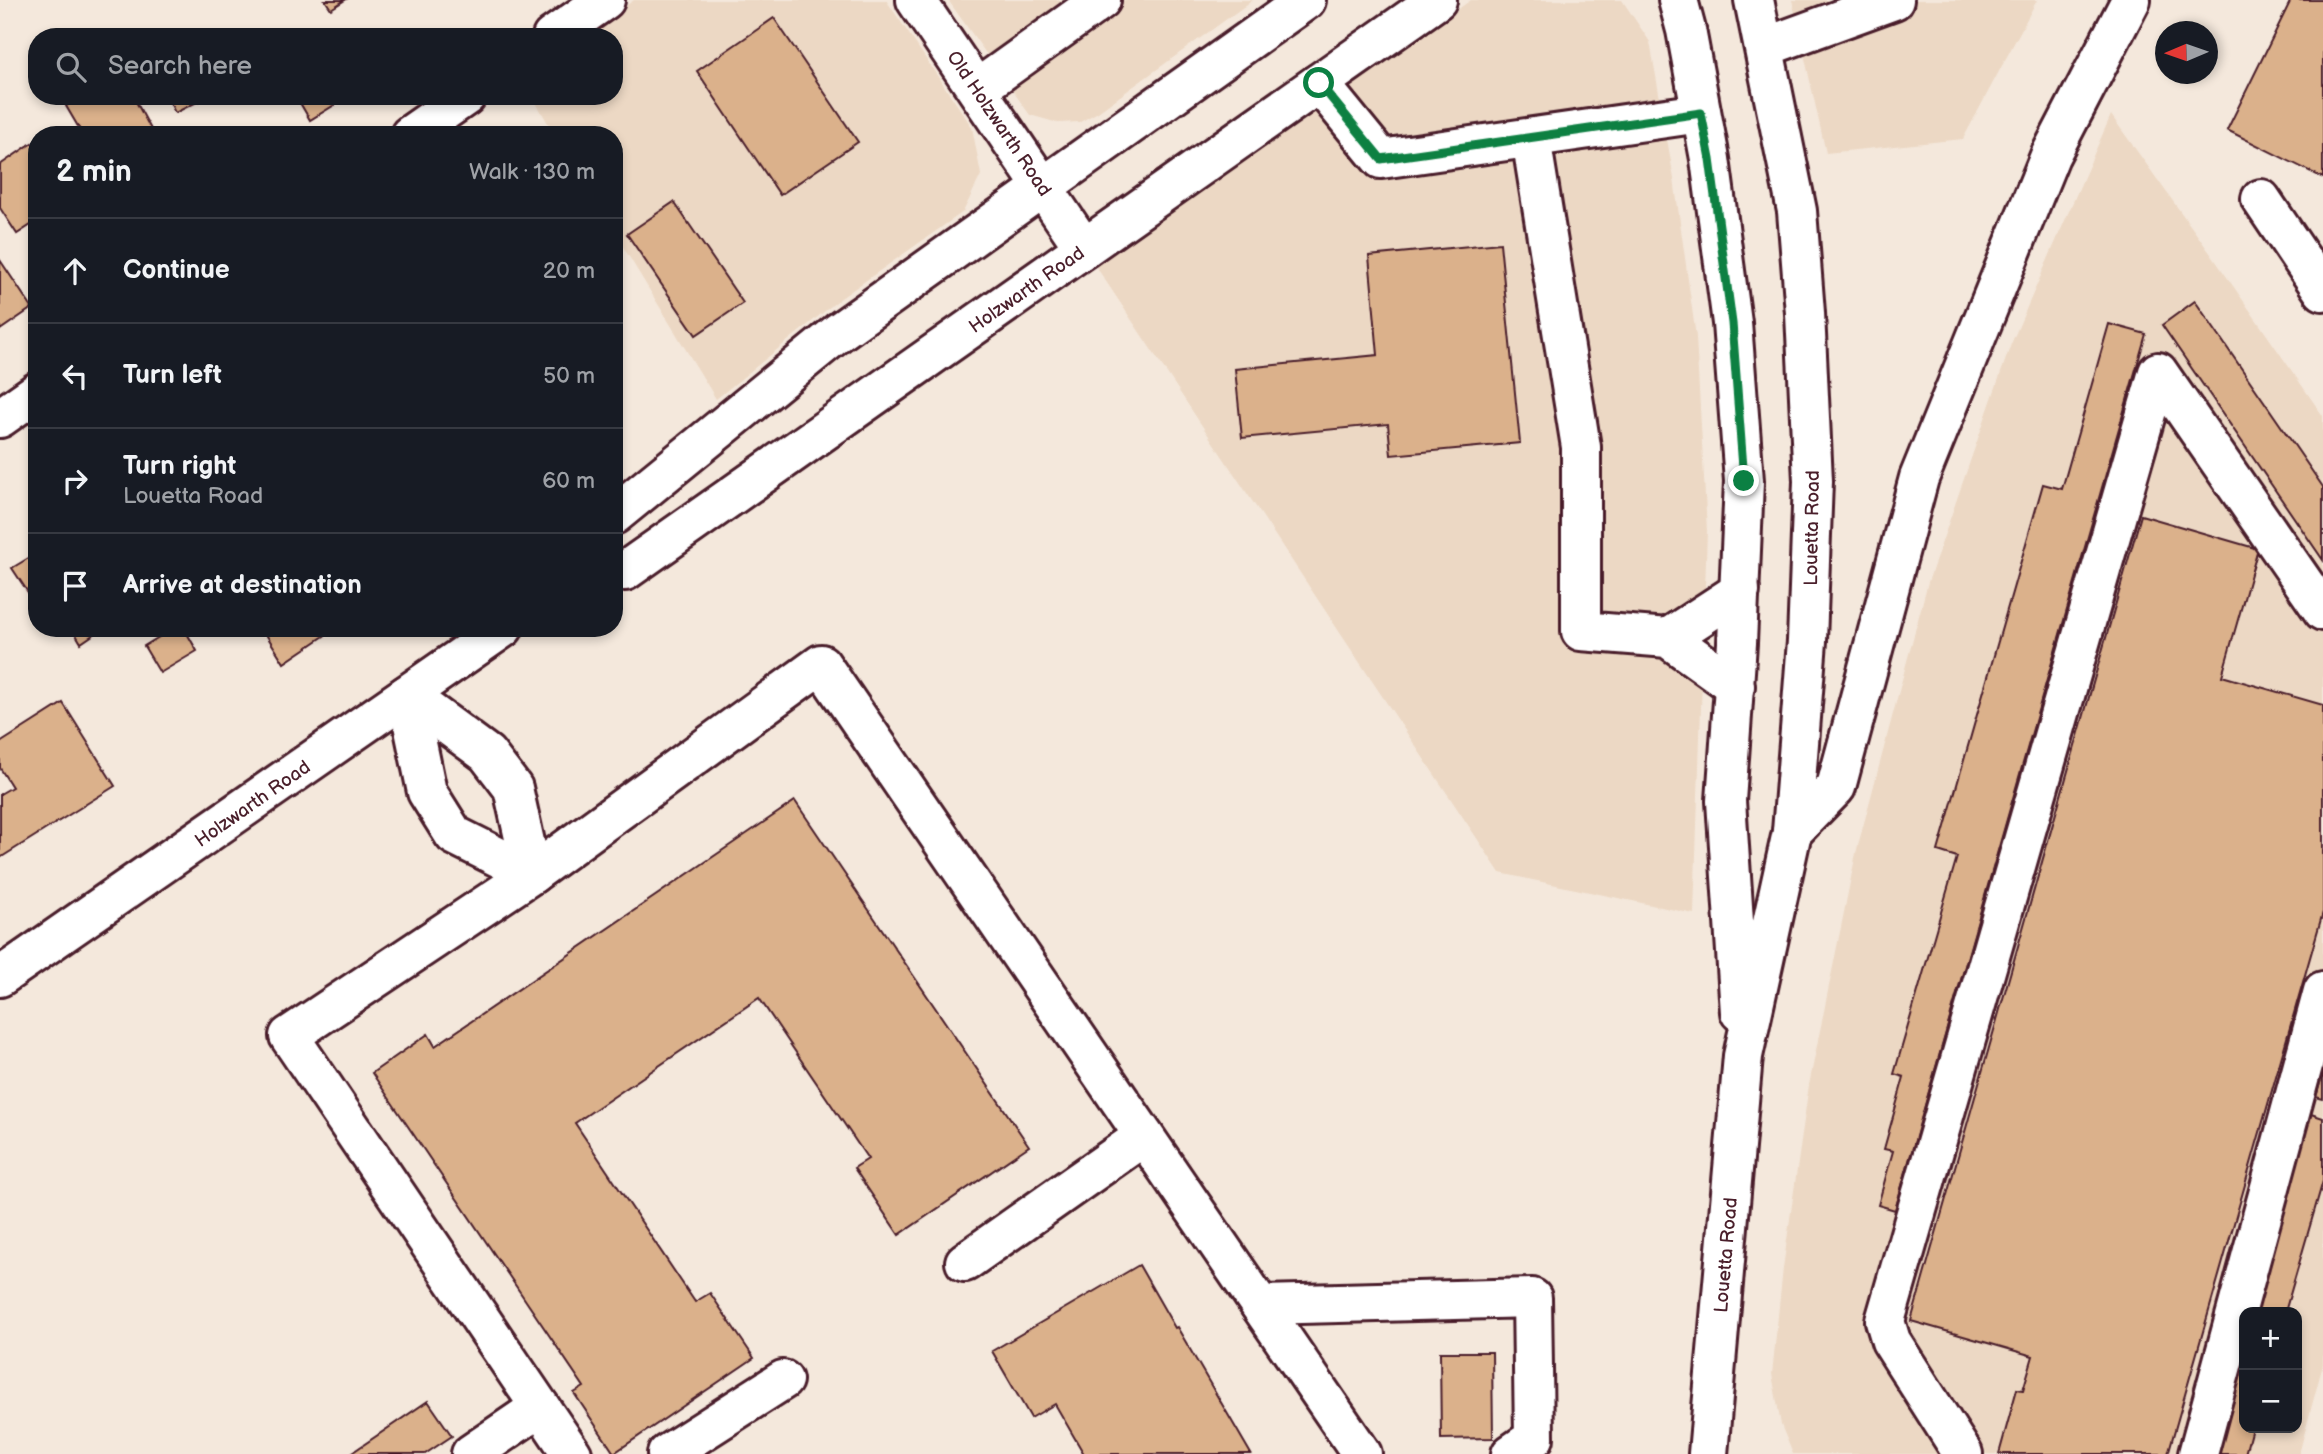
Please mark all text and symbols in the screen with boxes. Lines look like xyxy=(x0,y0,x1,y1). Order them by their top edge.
north arrow xyxy=(2155,21,2218,84)
search box xyxy=(28,28,623,105)
street label: Old Holzwarth Road xyxy=(942,47,1056,201)
icon: search xyxy=(52,48,90,86)
text: Search here xyxy=(108,51,252,82)
route start xyxy=(1303,67,1334,98)
text: 2 min xyxy=(56,154,132,190)
text: Walk · 130 m xyxy=(469,158,595,186)
street label: Holzwarth Road xyxy=(965,242,1089,339)
icon: ahead xyxy=(56,252,94,290)
text: Continue xyxy=(123,255,230,286)
text: 20 m xyxy=(543,257,595,285)
icon: left xyxy=(56,357,94,395)
text: Turn left xyxy=(123,360,222,391)
text: 50 m xyxy=(543,362,595,390)
text: Turn right xyxy=(123,451,236,482)
icon: right xyxy=(56,462,94,500)
route end xyxy=(1728,465,1759,496)
text: 60 m xyxy=(542,467,595,495)
street label: Louetta Road xyxy=(1800,470,1825,586)
text: Louetta Road xyxy=(123,482,263,510)
icon: arrive xyxy=(56,567,94,605)
text: Arrive at destination xyxy=(123,570,362,601)
street label: Holzwarth Road xyxy=(191,756,315,853)
street label: Louetta Road xyxy=(1710,1196,1743,1314)
map controls xyxy=(2239,1307,2302,1433)
button: + xyxy=(2239,1307,2302,1370)
button: − xyxy=(2239,1370,2302,1433)

